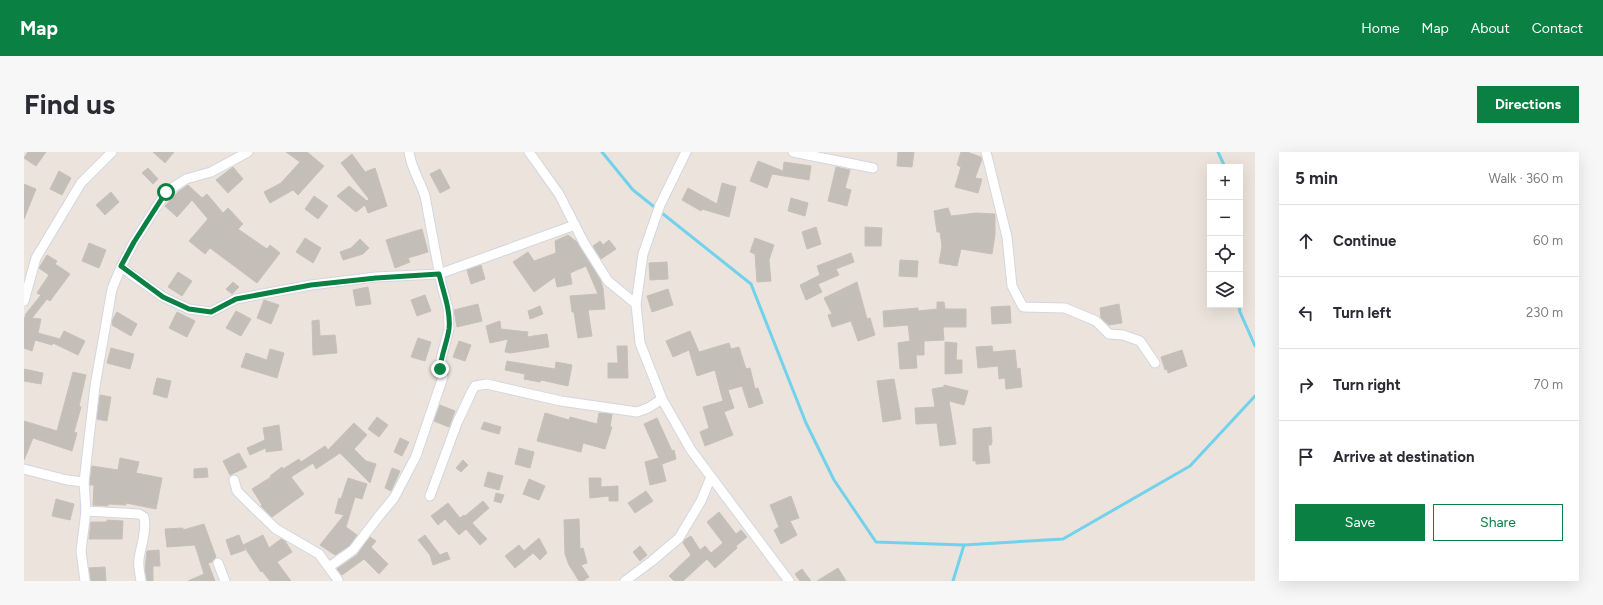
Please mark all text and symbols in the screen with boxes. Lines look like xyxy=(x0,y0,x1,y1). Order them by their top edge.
text: Map xyxy=(20,17,58,40)
text: Home xyxy=(1361,20,1400,37)
text: Map xyxy=(1422,20,1449,37)
text: About xyxy=(1471,20,1510,37)
text: Contact xyxy=(1532,20,1583,37)
button: Directions xyxy=(1477,86,1579,123)
text: Find us xyxy=(24,87,115,121)
map controls xyxy=(1207,164,1243,308)
button: + xyxy=(1207,164,1243,200)
text: 5 min xyxy=(1295,168,1338,188)
text: Walk · 360 m xyxy=(1488,171,1563,186)
route start xyxy=(157,183,175,201)
button: − xyxy=(1207,200,1243,236)
icon: ahead xyxy=(1295,230,1317,252)
text: Continue xyxy=(1333,232,1396,250)
text: 60 m xyxy=(1533,233,1563,248)
button: locate xyxy=(1207,236,1243,272)
button: layers xyxy=(1207,272,1243,308)
icon: left xyxy=(1295,302,1317,324)
text: Turn left xyxy=(1333,304,1391,322)
text: 230 m xyxy=(1526,305,1563,320)
route end xyxy=(431,360,449,378)
icon: right xyxy=(1295,374,1317,396)
text: Turn right xyxy=(1333,376,1401,394)
text: 70 m xyxy=(1533,377,1563,392)
icon: arrive xyxy=(1295,446,1317,468)
text: Arrive at destination xyxy=(1333,448,1474,466)
button: Save xyxy=(1295,504,1425,541)
button: Share xyxy=(1433,504,1563,541)

